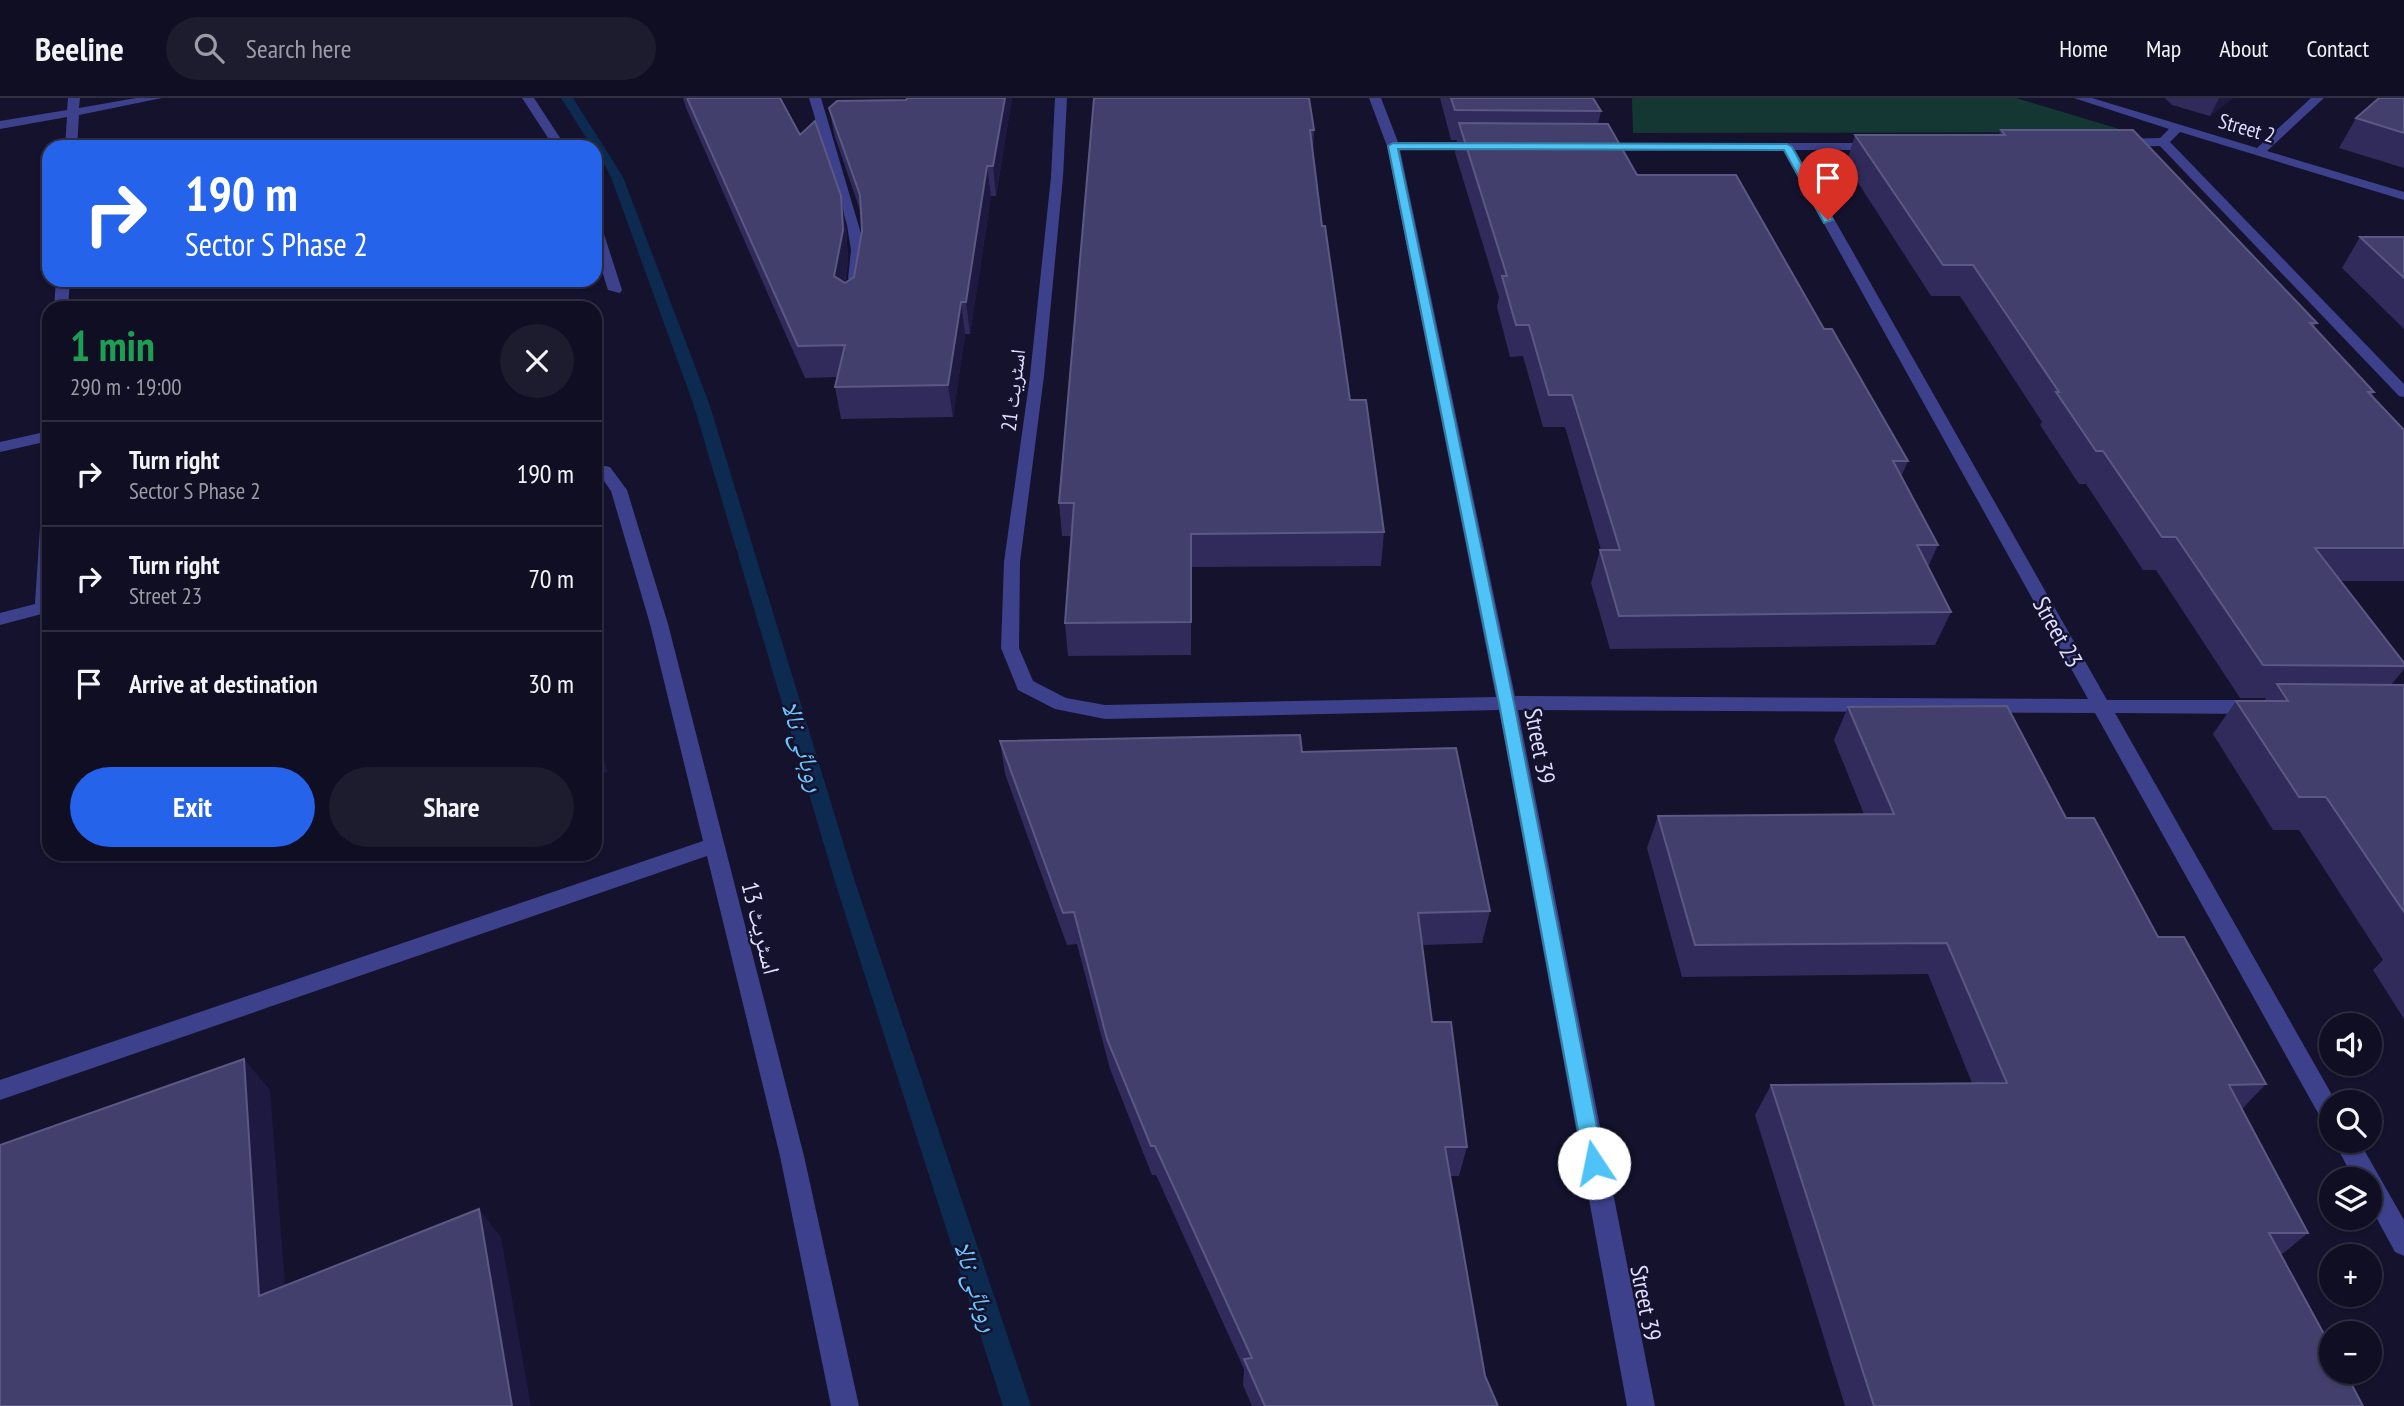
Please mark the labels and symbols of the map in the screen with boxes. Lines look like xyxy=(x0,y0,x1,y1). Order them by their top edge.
street label: Street 2 xyxy=(2216,107,2278,149)
pin xyxy=(1798,148,1858,220)
street label: اسٹریٹ 21 xyxy=(995,347,1031,433)
street label: Street 23 xyxy=(2026,591,2090,673)
water label: روہائی نالا xyxy=(775,696,833,796)
street label: Street 39 xyxy=(1517,706,1563,786)
street label: اسٹریٹ 13 xyxy=(735,878,787,978)
position arrow xyxy=(1557,1126,1631,1200)
water label: روہائی نالا xyxy=(947,1236,1007,1336)
street label: Street 39 xyxy=(1623,1263,1669,1343)

